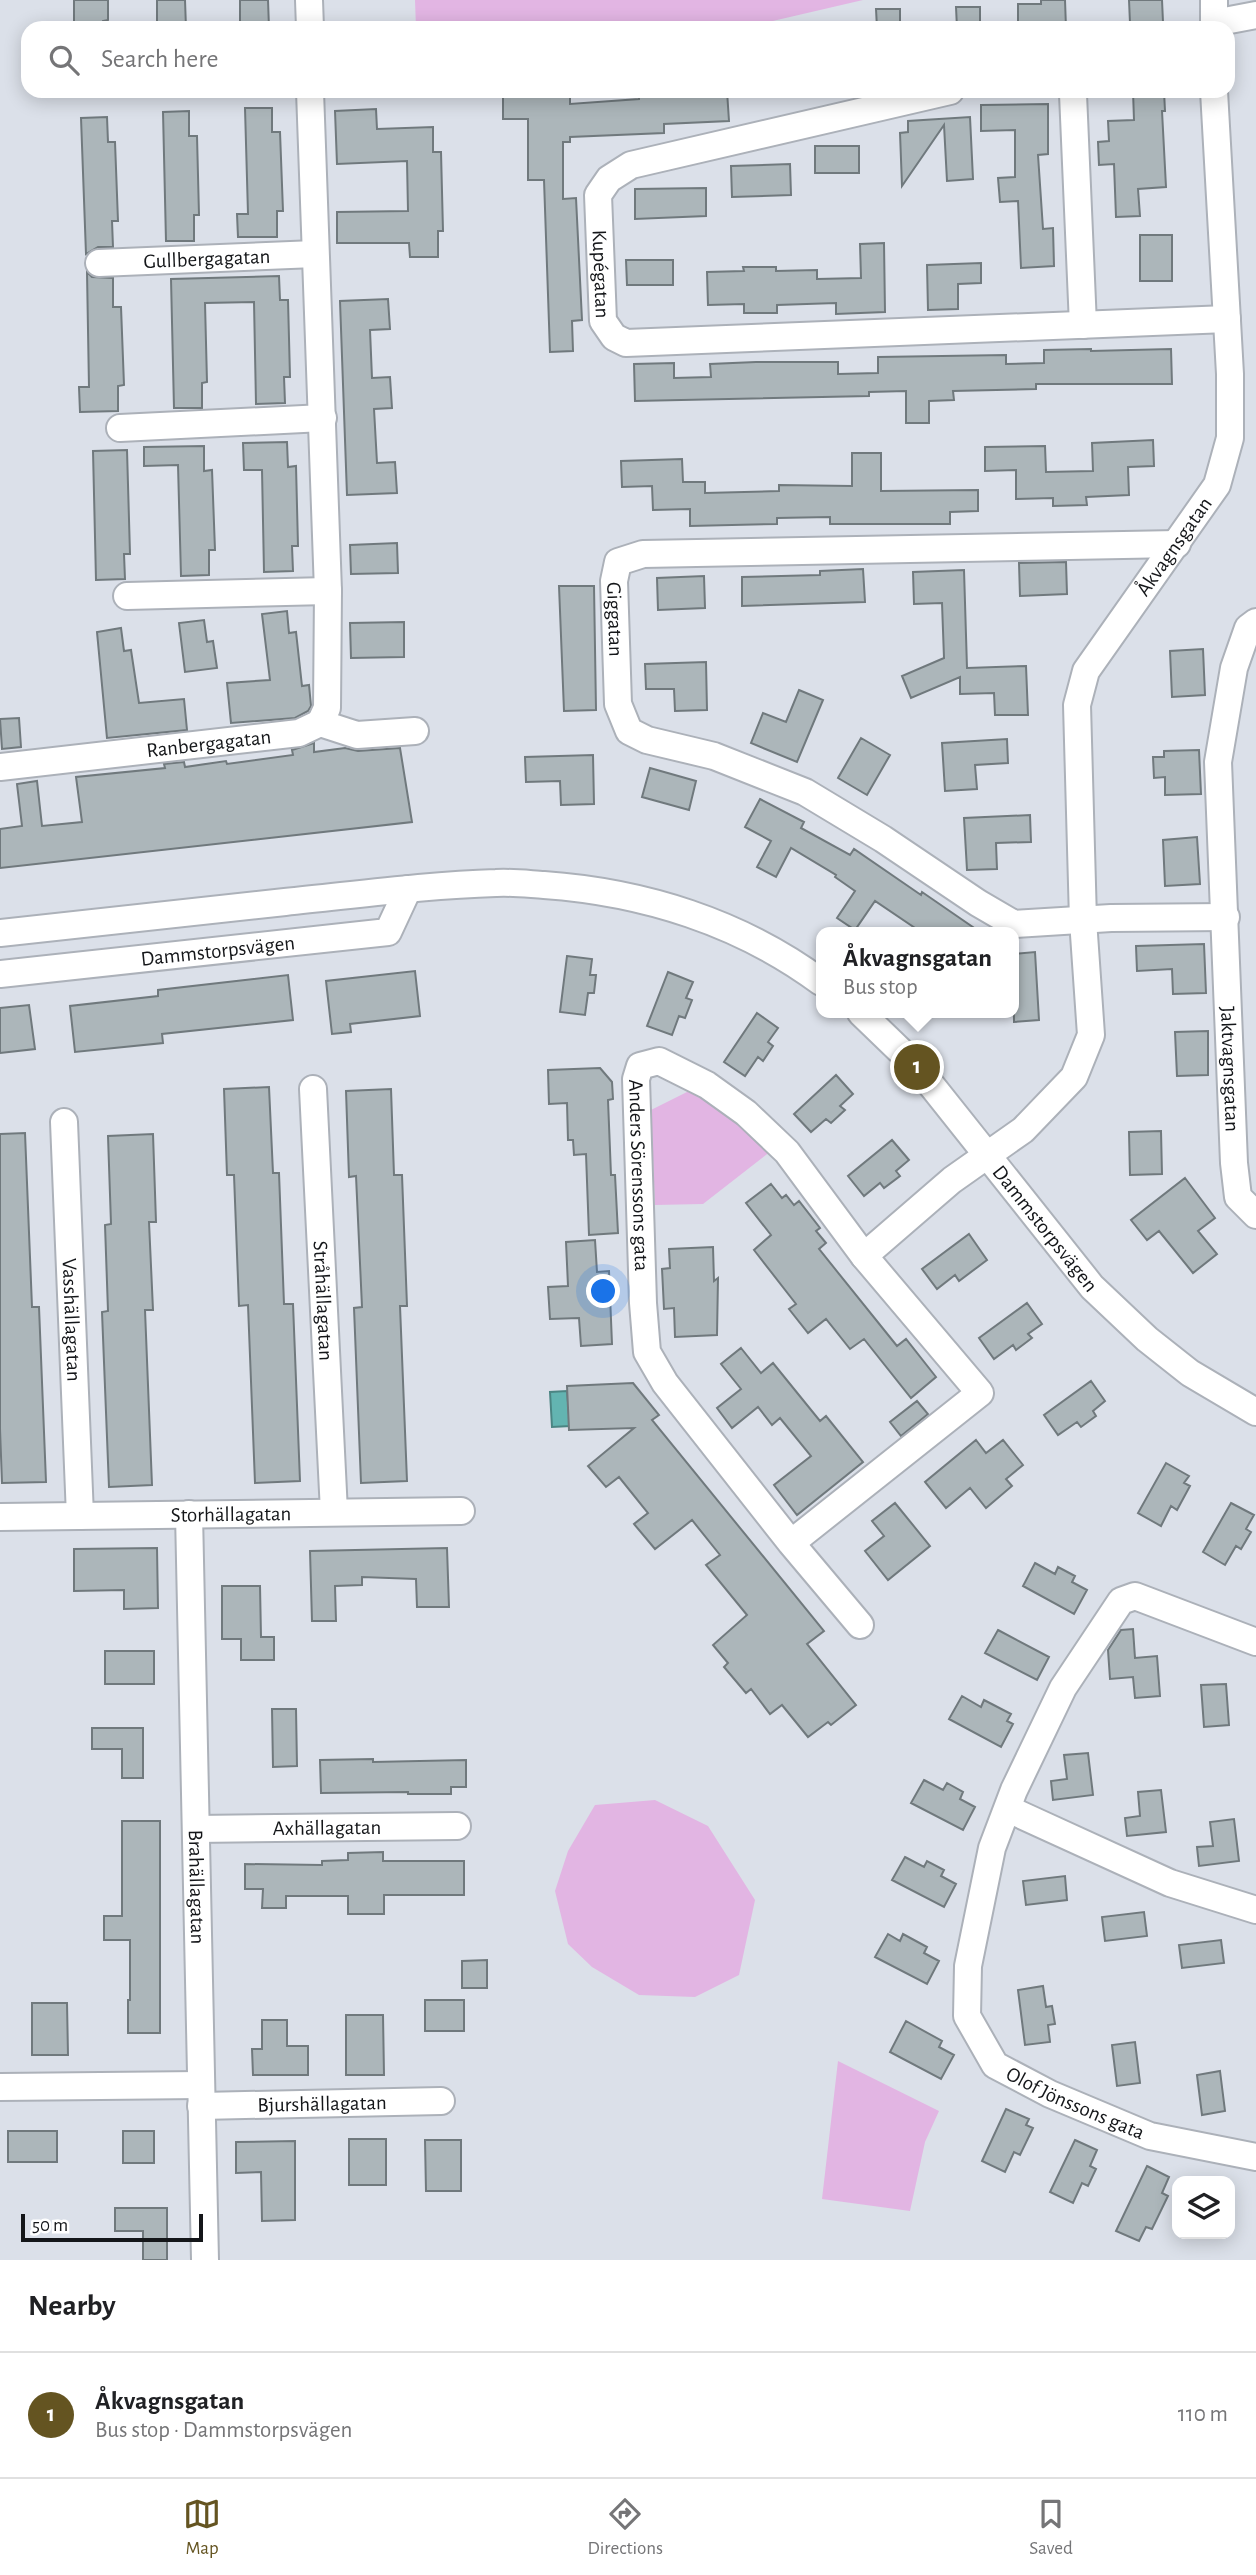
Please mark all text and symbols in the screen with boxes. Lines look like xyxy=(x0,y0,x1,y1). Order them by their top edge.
search box xyxy=(21,21,1235,98)
icon: search xyxy=(45,41,83,79)
text: Search here xyxy=(101,46,219,72)
street label: Kupégatan xyxy=(589,229,613,319)
street label: Gullbergagatan xyxy=(143,245,271,272)
street label: Åkvagnsgatan xyxy=(1130,493,1216,600)
street label: Giggatan xyxy=(604,582,627,657)
street label: Ranbergagatan xyxy=(145,726,272,761)
popup xyxy=(816,927,1019,1018)
street label: Dammstorpsvägen xyxy=(140,932,296,969)
text: Åkvagnsgatan xyxy=(843,945,992,971)
text: Bus stop xyxy=(843,976,918,999)
street label: Jaktvagnsgatan xyxy=(1217,1006,1243,1132)
pin: 1 xyxy=(894,1041,940,1093)
street label: Anders Sörenssons gata xyxy=(626,1079,653,1272)
street label: Dammstorpsvägen xyxy=(989,1161,1102,1296)
street label: Stråhällagatan xyxy=(310,1240,337,1361)
street label: Vasshällagatan xyxy=(59,1258,85,1382)
your location xyxy=(586,1274,620,1308)
street label: Storhällagatan xyxy=(171,1503,291,1525)
street label: Axhällagatan xyxy=(273,1816,381,1839)
street label: Brahällagatan xyxy=(185,1829,209,1945)
street label: Olof Jönssons gata xyxy=(1003,2062,1148,2143)
street label: Bjurshällagatan xyxy=(257,2092,387,2115)
map controls xyxy=(1172,2176,1235,2239)
button: layers xyxy=(1172,2176,1235,2239)
scale bar xyxy=(21,2211,203,2243)
text: 50 m xyxy=(32,2216,68,2235)
text: Nearby xyxy=(28,2291,116,2321)
text: Åkvagnsgatan xyxy=(95,2388,244,2414)
text: 1 xyxy=(47,2403,55,2426)
text: 110 m xyxy=(1178,2403,1228,2426)
text: Bus stop · Dammstorpsvägen xyxy=(95,2419,353,2442)
tab: Map xyxy=(183,2495,221,2560)
tab: Directions xyxy=(587,2495,663,2560)
tab: Saved xyxy=(1029,2495,1073,2560)

